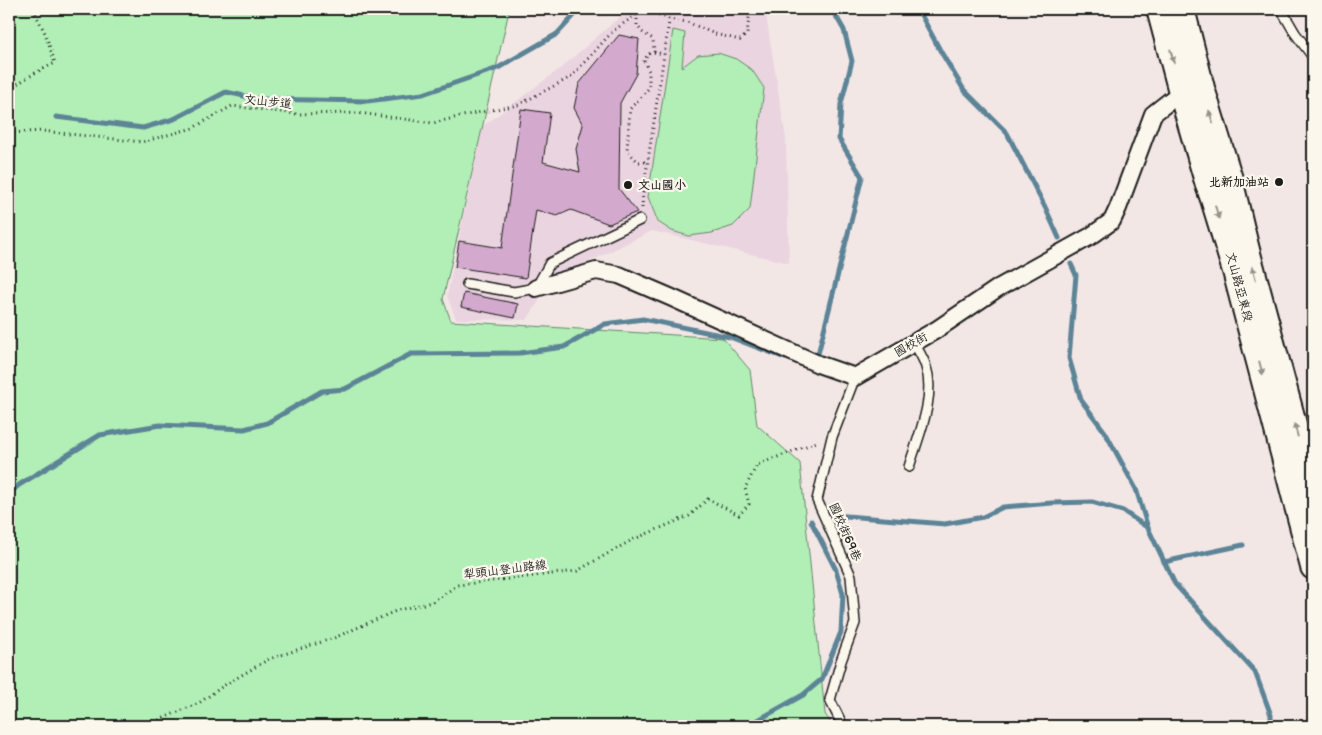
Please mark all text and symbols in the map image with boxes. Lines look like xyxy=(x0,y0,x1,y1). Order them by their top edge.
one-way arrow xyxy=(1168,48,1176,63)
street label: 文山步道 xyxy=(243,92,293,112)
one-way arrow xyxy=(1206,109,1214,124)
place label: 北新加油站 xyxy=(1209,175,1269,190)
marker: 北新加油站 xyxy=(1273,176,1285,188)
place label: 文山國小 xyxy=(638,178,686,193)
marker: 文山國小 xyxy=(622,179,634,191)
one-way arrow xyxy=(1214,204,1222,219)
street label: 文山路亞東段 xyxy=(1222,250,1256,324)
one-way arrow xyxy=(1250,266,1258,281)
street label: 國校街 xyxy=(892,330,930,360)
one-way arrow xyxy=(1257,361,1265,376)
one-way arrow xyxy=(1292,423,1300,438)
street label: 國校街69巷 xyxy=(825,501,865,563)
street label: 犁頭山登山路線 xyxy=(462,557,548,583)

